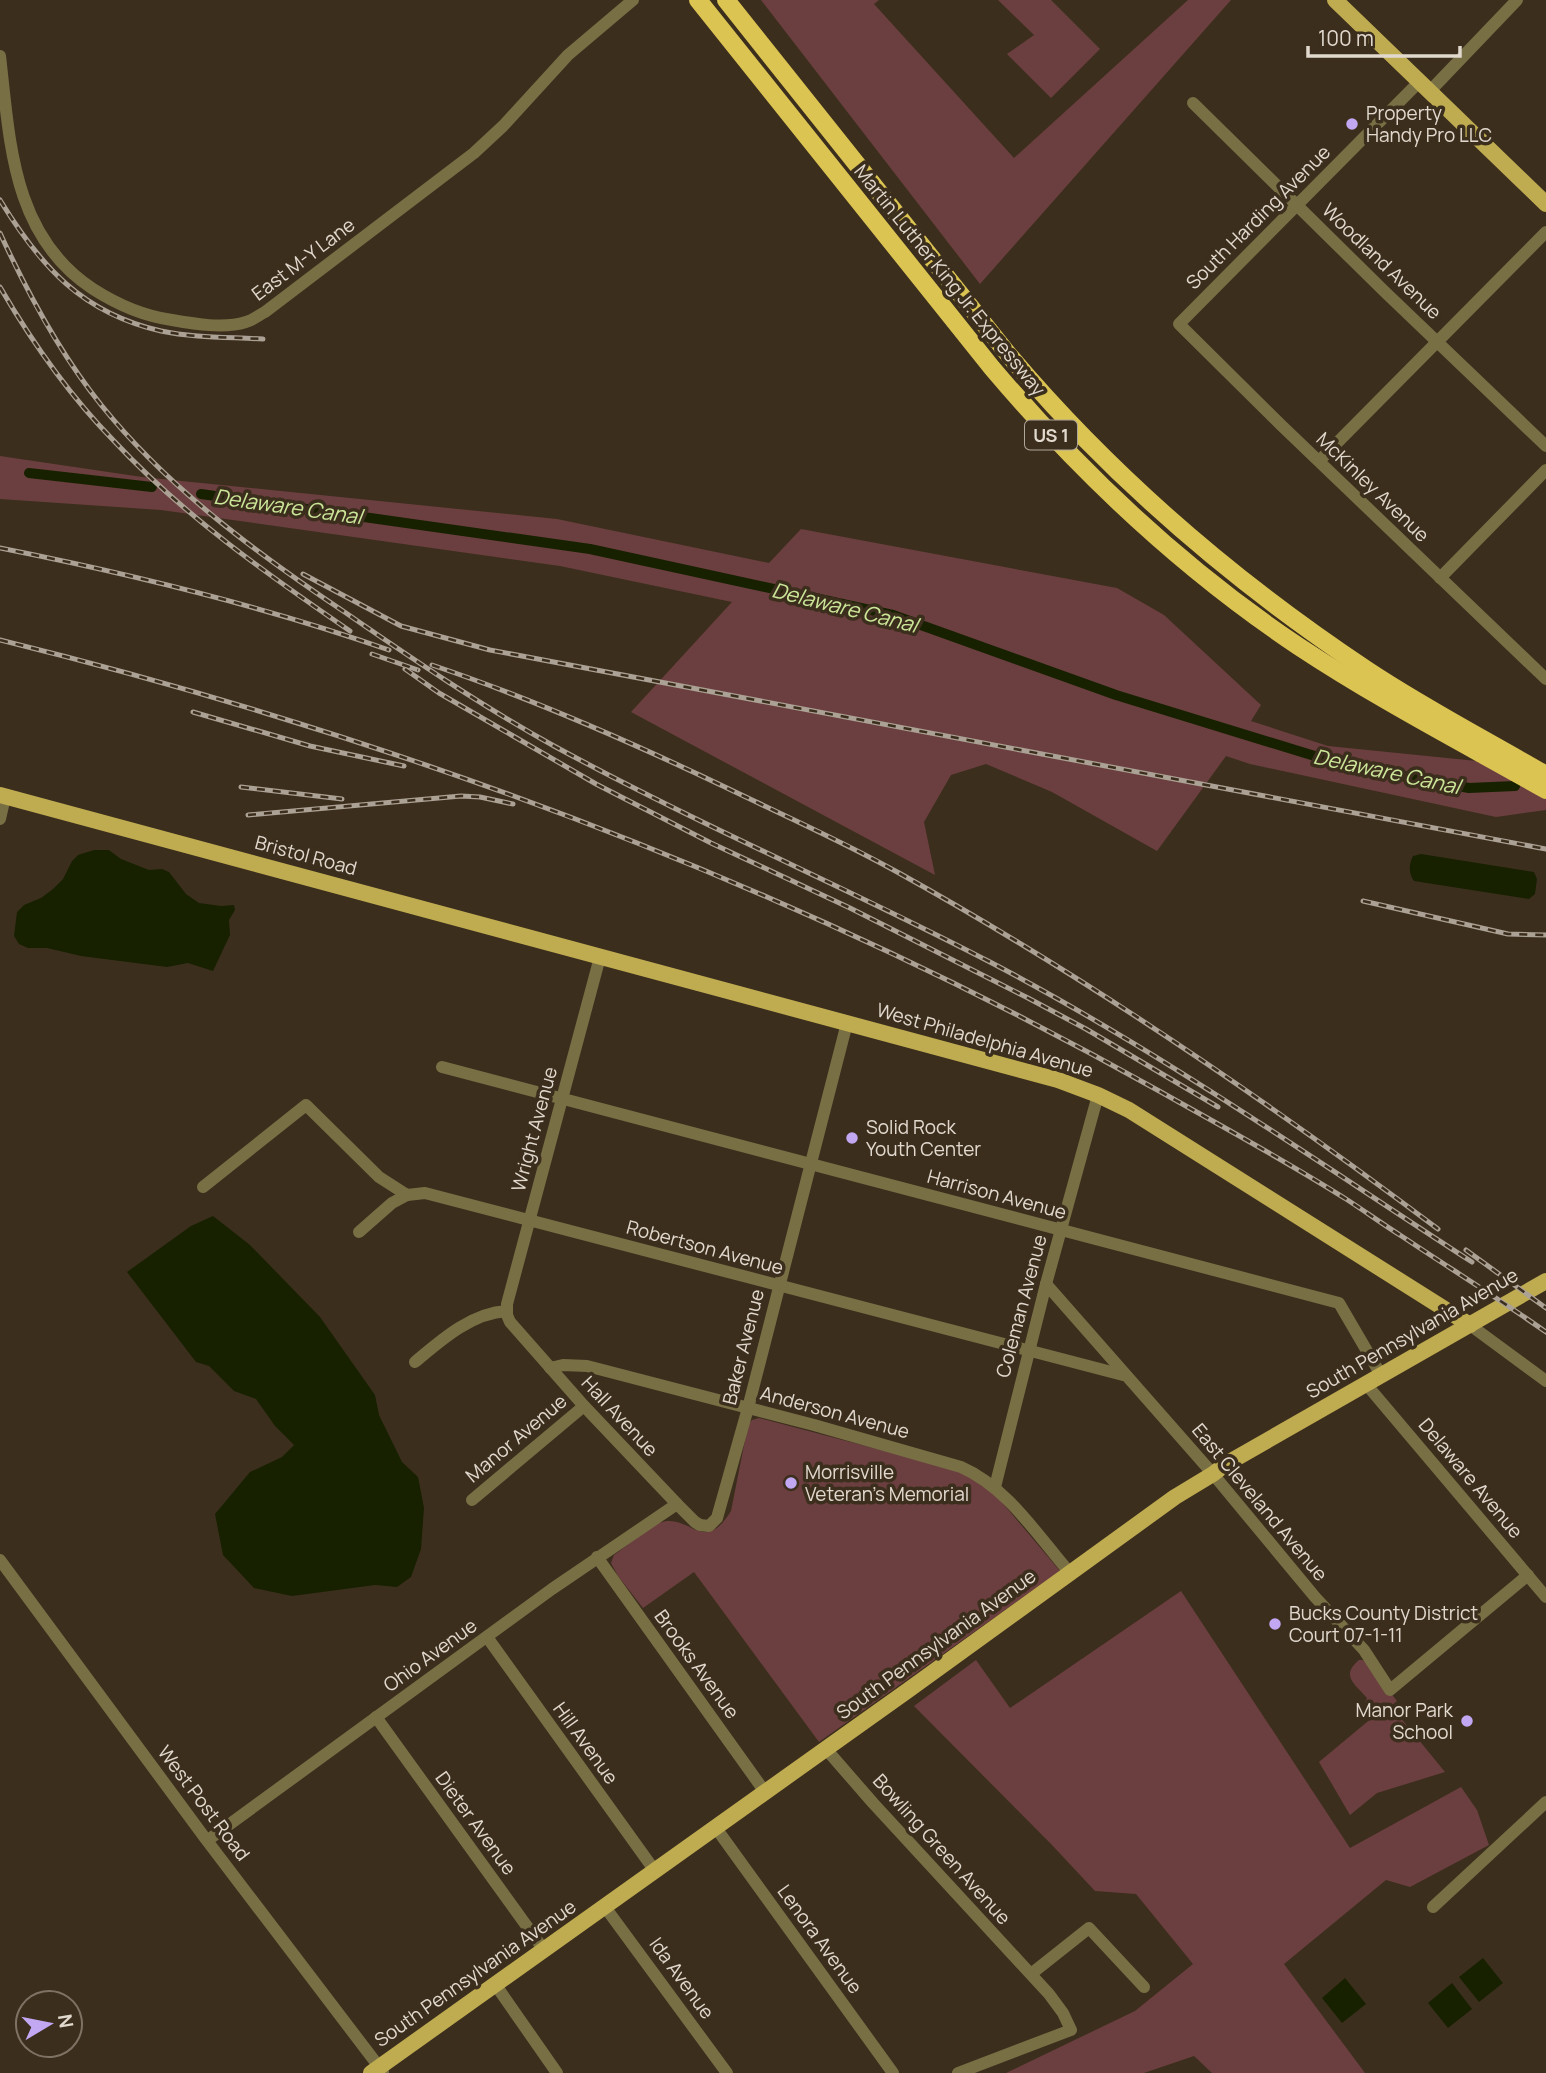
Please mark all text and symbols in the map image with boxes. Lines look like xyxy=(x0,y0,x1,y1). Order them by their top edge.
scale bar xyxy=(1308,14,1460,58)
text: 100 m xyxy=(1318,24,1374,52)
place label: Property Handy Pro LLC xyxy=(1366,100,1492,148)
marker: Property Handy Pro LLC xyxy=(1344,116,1360,132)
street label: South Harding Avenue xyxy=(1180,139,1336,295)
street label: Martin Luther King Jr. Expressway xyxy=(849,159,1051,401)
street label: Woodland Avenue xyxy=(1317,197,1447,325)
street label: East M-Y Lane xyxy=(246,212,360,306)
road number: US 1 xyxy=(1025,421,1077,450)
street label: McKinley Avenue xyxy=(1311,426,1435,548)
water label: Delaware Canal xyxy=(212,482,367,531)
water label: Delaware Canal xyxy=(769,575,924,639)
water label: Delaware Canal xyxy=(1311,742,1466,801)
street label: Bristol Road xyxy=(252,829,360,881)
street label: West Philadelphia Avenue xyxy=(874,997,1096,1083)
street label: Wright Avenue xyxy=(505,1064,563,1194)
place label: Solid Rock Youth Center xyxy=(866,1114,981,1162)
marker: Solid Rock Youth Center xyxy=(844,1130,860,1146)
street label: Harrison Avenue xyxy=(925,1163,1069,1225)
street label: Robertson Avenue xyxy=(624,1214,786,1280)
street label: Coleman Avenue xyxy=(989,1232,1053,1380)
street label: South Pennsylvania Avenue xyxy=(1301,1262,1523,1404)
street label: Baker Avenue xyxy=(716,1286,770,1408)
street label: Hall Avenue xyxy=(576,1370,664,1462)
street label: Anderson Avenue xyxy=(758,1380,912,1444)
street label: Manor Avenue xyxy=(460,1388,572,1488)
street label: Delaware Avenue xyxy=(1413,1412,1529,1544)
street label: East Cleveland Avenue xyxy=(1186,1418,1334,1586)
place label: Morrisville Veteran's Memorial xyxy=(805,1459,969,1507)
marker: Morrisville Veteran's Memorial xyxy=(783,1475,799,1491)
street label: South Pennsylvania Avenue xyxy=(831,1563,1041,1725)
place label: Bucks County District Court 07-1-11 xyxy=(1289,1600,1478,1648)
street label: Brooks Avenue xyxy=(649,1604,745,1724)
street label: Ohio Avenue xyxy=(378,1612,482,1698)
marker: Bucks County District Court 07-1-11 xyxy=(1267,1616,1283,1632)
street label: Hill Avenue xyxy=(548,1697,624,1789)
place label: Manor Park School xyxy=(1356,1697,1454,1745)
marker: Manor Park School xyxy=(1459,1713,1475,1729)
street label: West Post Road xyxy=(152,1740,256,1866)
street label: Dieter Avenue xyxy=(430,1766,522,1880)
street label: Bowling Green Avenue xyxy=(867,1768,1017,1930)
street label: Lenora Avenue xyxy=(772,1879,868,1999)
street label: South Pennsylvania Avenue xyxy=(369,1893,581,2053)
street label: Ida Avenue xyxy=(644,1932,720,2024)
north arrow xyxy=(14,1989,84,2059)
text: N xyxy=(52,2012,80,2030)

